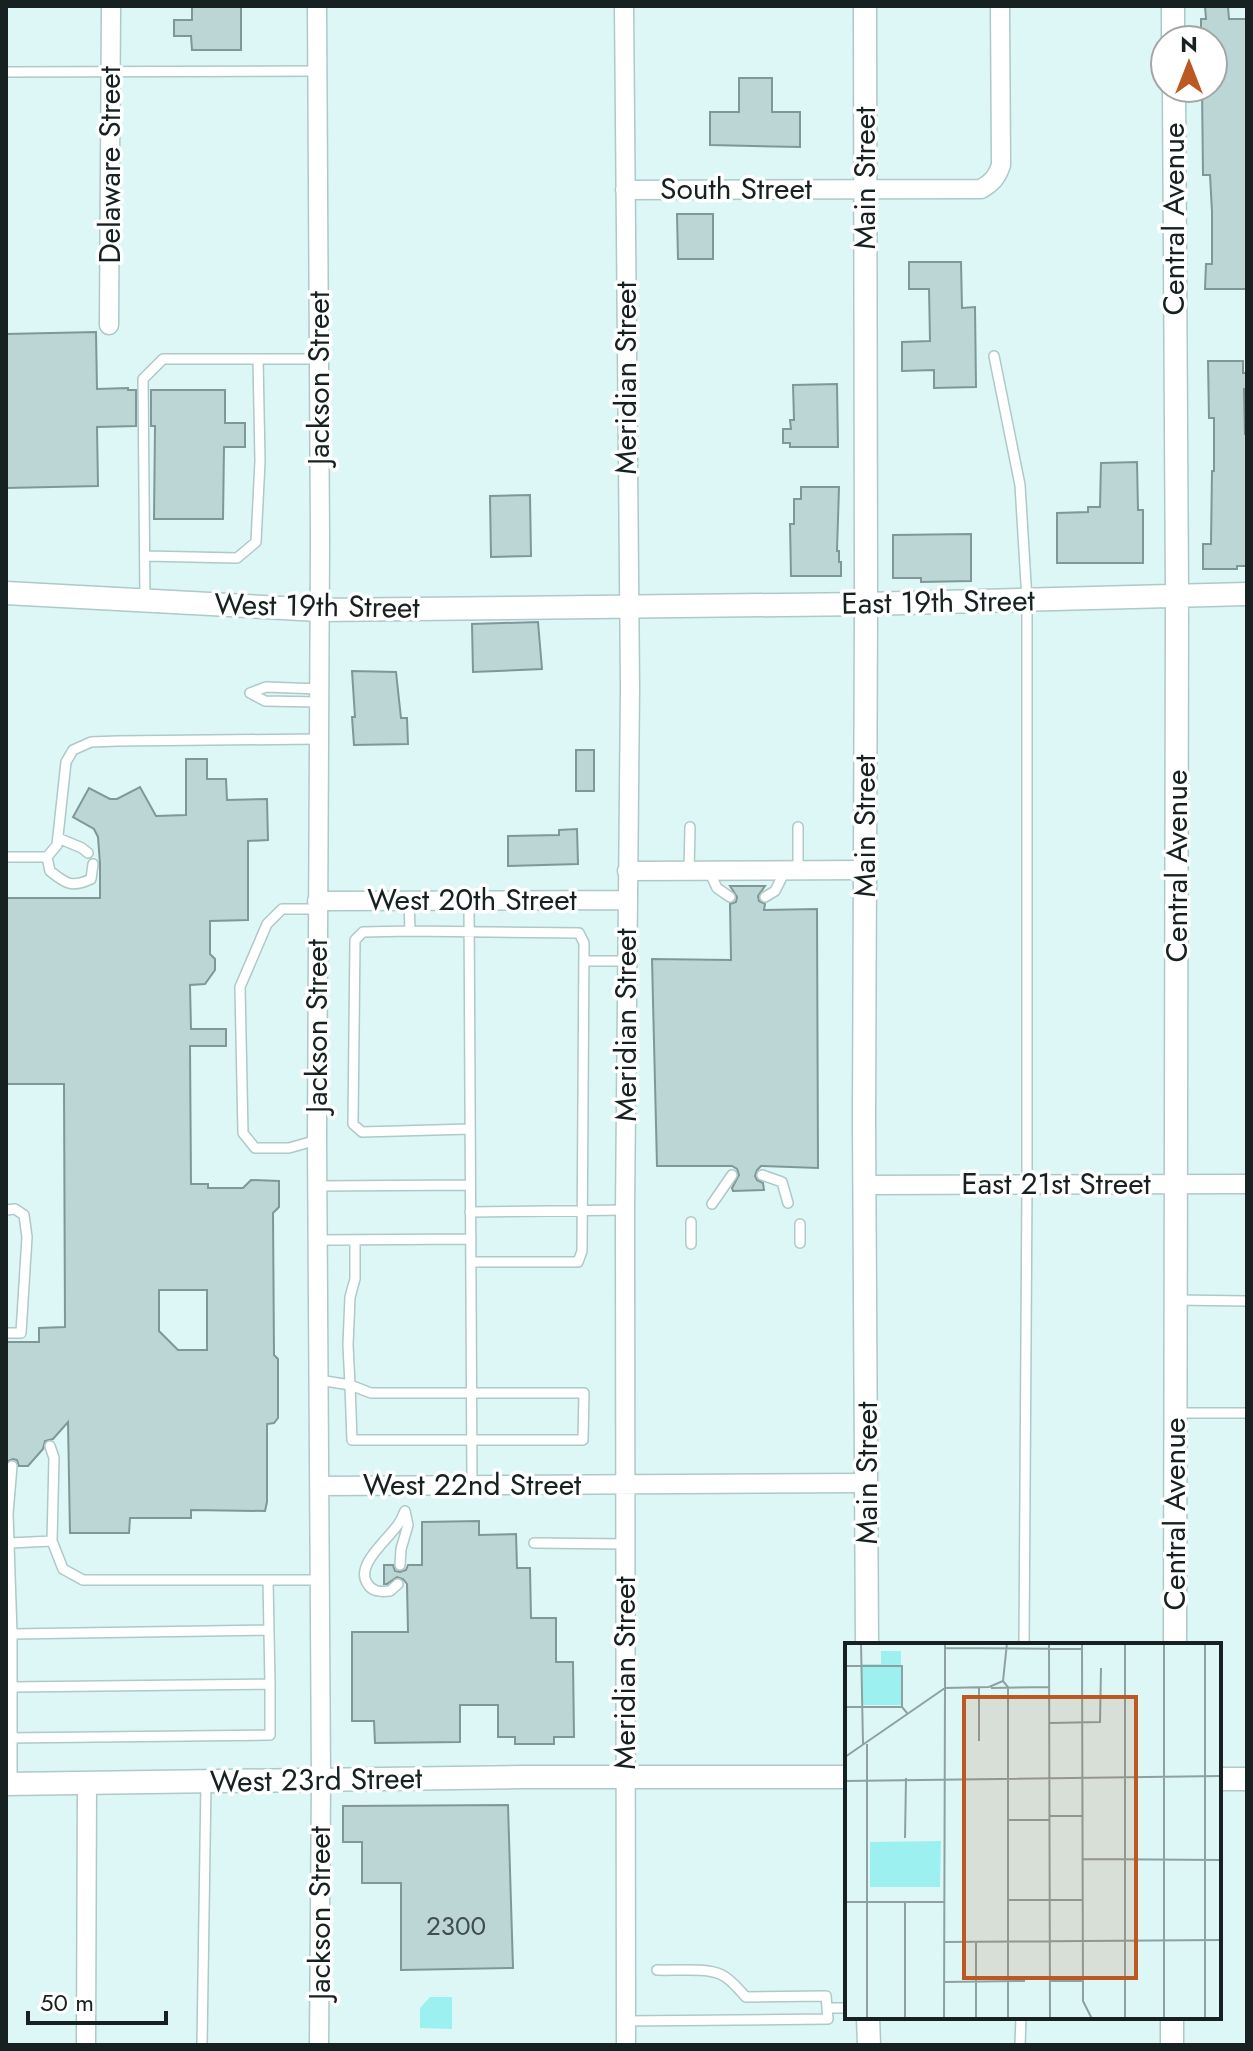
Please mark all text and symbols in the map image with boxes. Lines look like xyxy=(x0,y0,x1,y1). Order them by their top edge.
north arrow xyxy=(1149,24,1229,104)
text: N xyxy=(1180,28,1198,60)
street label: Delaware Street xyxy=(88,65,131,264)
street label: Main Street xyxy=(843,106,886,249)
street label: Central Avenue xyxy=(1152,122,1195,316)
street label: South Street xyxy=(660,167,813,210)
street label: Meridian Street xyxy=(604,280,647,475)
street label: Jackson Street xyxy=(297,290,340,469)
street label: East 19th Street xyxy=(841,578,1036,625)
street label: West 19th Street xyxy=(214,582,421,629)
street label: Main Street xyxy=(843,754,886,897)
street label: Central Avenue xyxy=(1155,769,1198,963)
street label: West 20th Street xyxy=(367,878,578,921)
street label: Meridian Street xyxy=(604,927,647,1122)
street label: Jackson Street xyxy=(295,938,338,1117)
street label: East 21st Street xyxy=(961,1162,1152,1205)
street label: Main Street xyxy=(845,1401,888,1544)
street label: Central Avenue xyxy=(1153,1417,1196,1611)
street label: West 22nd Street xyxy=(363,1463,582,1506)
street label: Meridian Street xyxy=(603,1575,646,1770)
inset map xyxy=(845,1643,1221,2019)
street label: West 23rd Street xyxy=(209,1756,423,1803)
street label: Jackson Street xyxy=(298,1825,341,2004)
house number: 2300 xyxy=(426,1907,486,1945)
scale bar xyxy=(28,1975,166,2025)
text: 50 m xyxy=(40,1985,94,2020)

